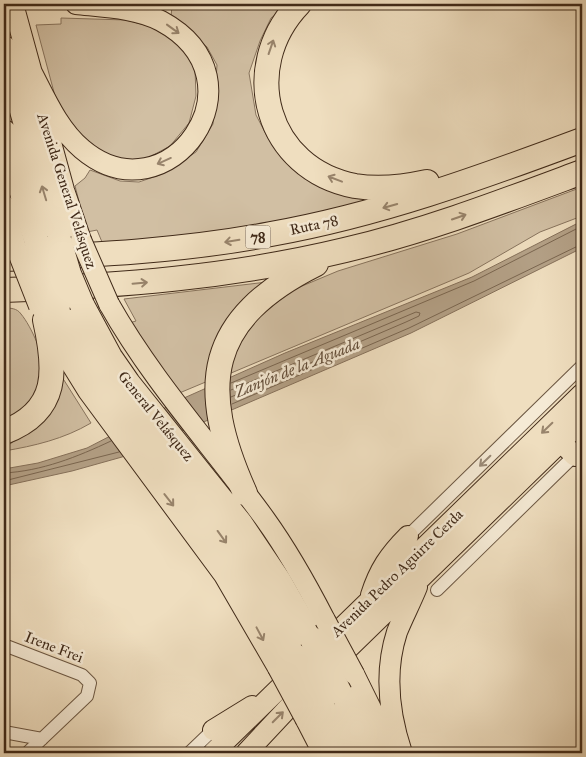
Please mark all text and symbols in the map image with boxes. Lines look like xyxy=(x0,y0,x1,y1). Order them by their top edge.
one-way arrow xyxy=(165,24,179,34)
one-way arrow xyxy=(267,40,276,56)
street label: Avenida General Velásquez xyxy=(32,110,101,272)
one-way arrow xyxy=(157,157,172,167)
one-way arrow xyxy=(327,174,343,183)
one-way arrow xyxy=(38,186,48,202)
one-way arrow xyxy=(383,202,399,212)
street label: Ruta 78 xyxy=(288,211,340,239)
one-way arrow xyxy=(450,212,466,221)
road number: 78 xyxy=(246,226,270,248)
one-way arrow xyxy=(224,236,240,246)
one-way arrow xyxy=(131,278,147,288)
water label: Zanjón de la Aguada xyxy=(231,334,363,403)
street label: General Velásquez xyxy=(113,367,198,465)
one-way arrow xyxy=(541,422,554,434)
one-way arrow xyxy=(478,455,491,467)
one-way arrow xyxy=(163,493,174,506)
street label: Avenida Pedro Aguirre Cerda xyxy=(327,505,467,641)
one-way arrow xyxy=(217,530,227,544)
one-way arrow xyxy=(256,626,265,641)
street label: Irene Frei xyxy=(22,628,86,666)
one-way arrow xyxy=(272,711,284,723)

